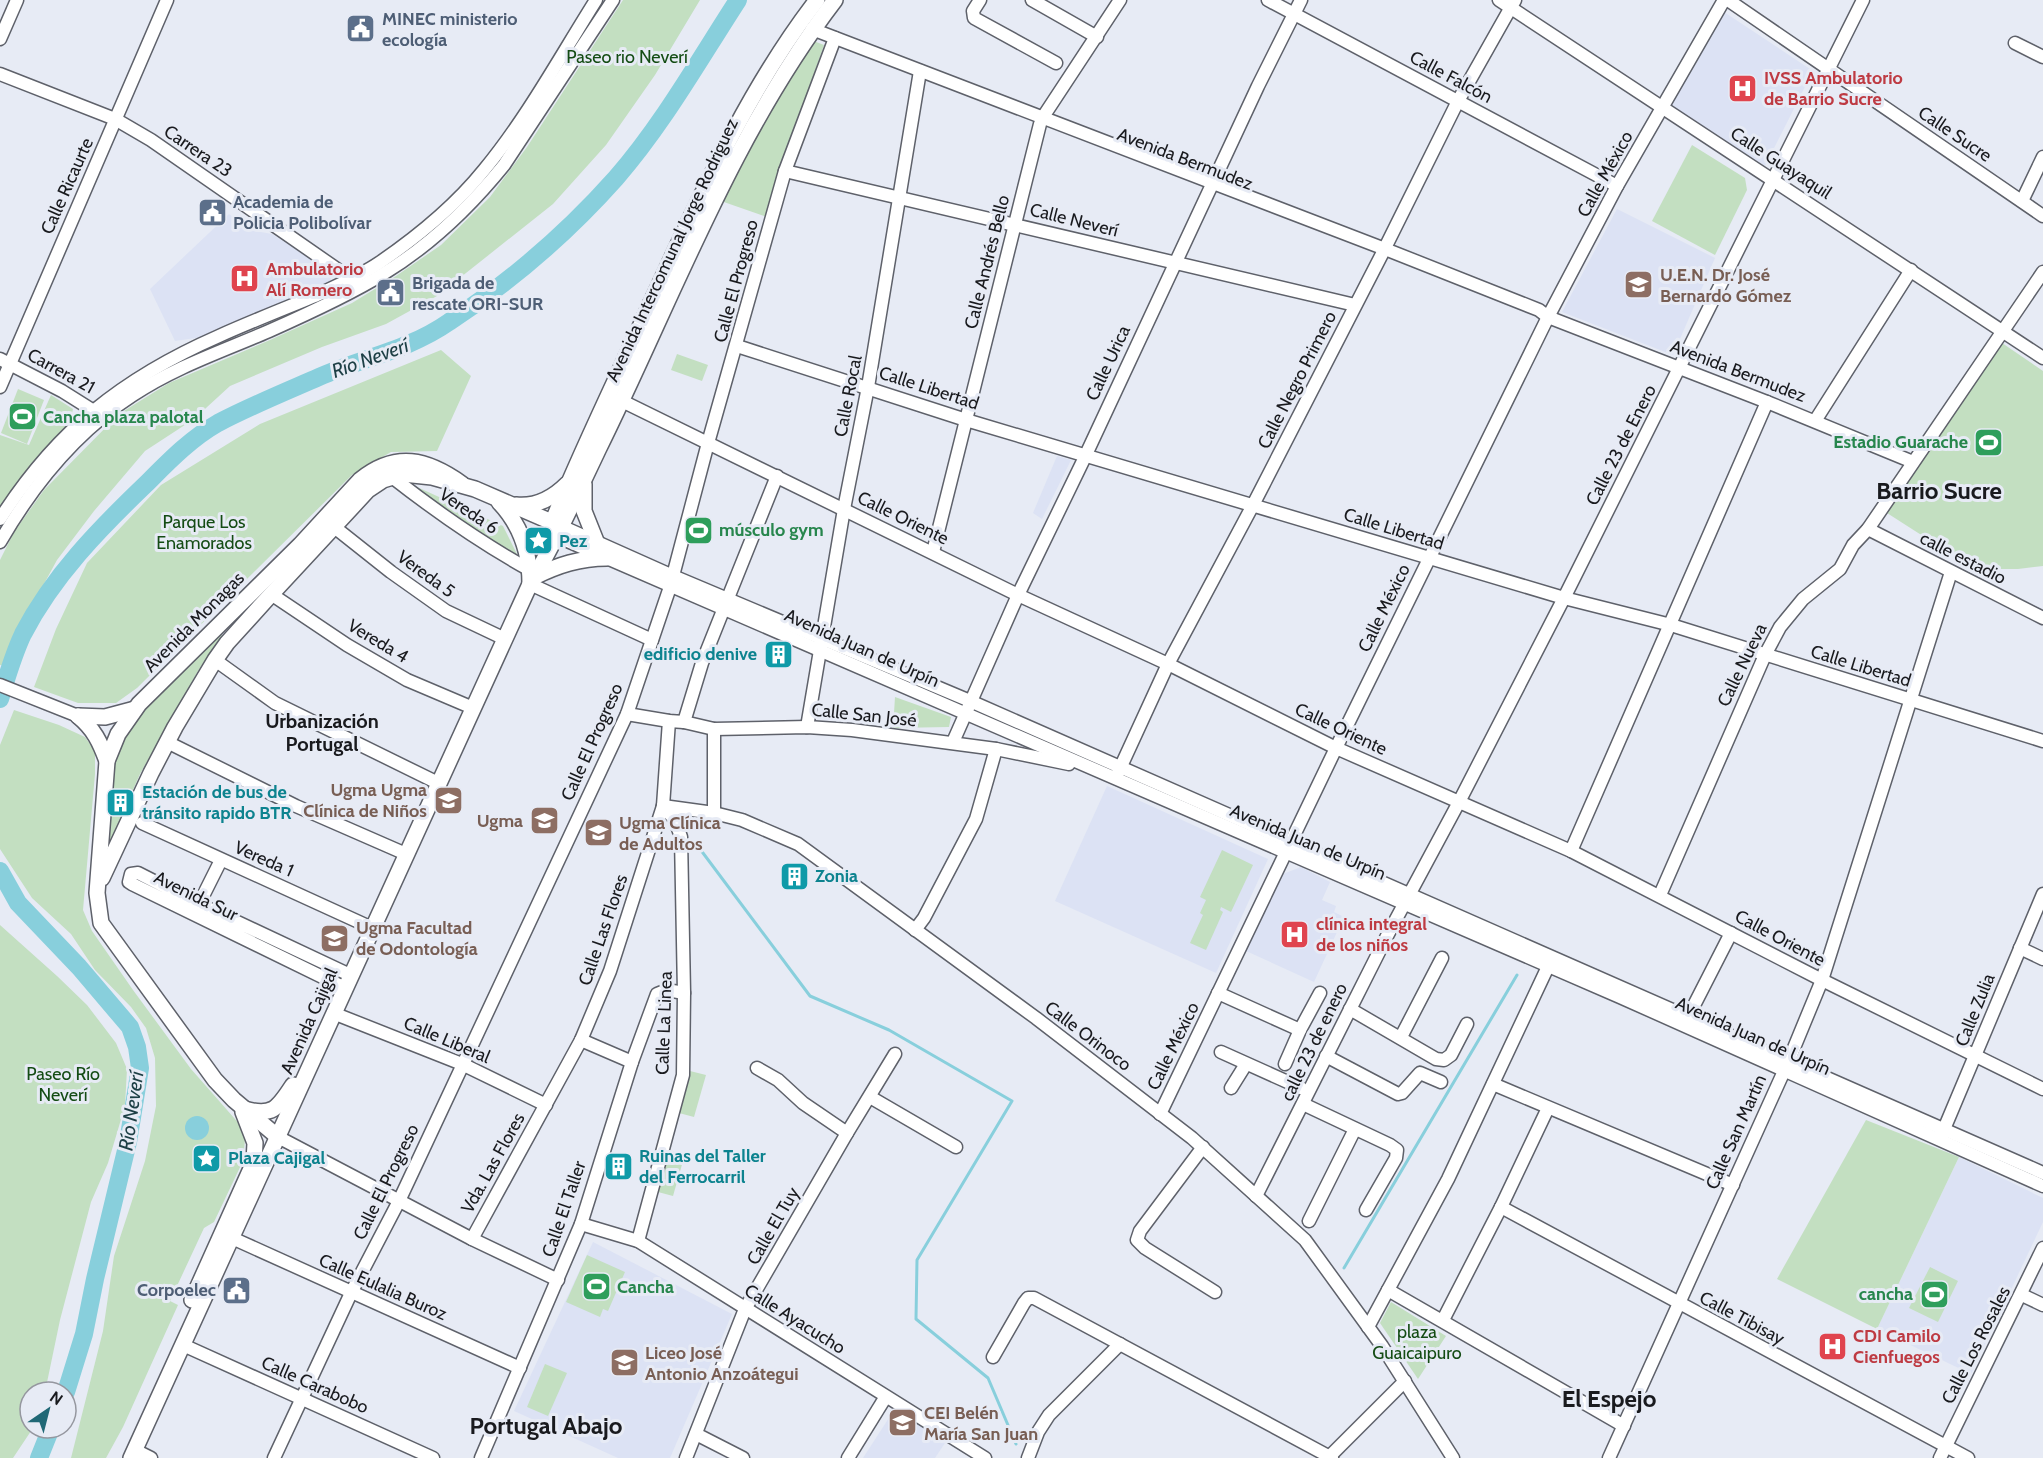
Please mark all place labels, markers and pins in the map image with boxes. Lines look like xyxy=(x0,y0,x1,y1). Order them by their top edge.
place label: MINEC ministerio ecología xyxy=(382,8,518,51)
public building icon: MINEC ministerio ecología xyxy=(345,13,377,45)
place label: IVSS Ambulatorio de Barrio Sucre xyxy=(1764,67,1903,110)
hospital icon: IVSS Ambulatorio de Barrio Sucre xyxy=(1727,72,1759,104)
place label: Academia de Policia Polibolívar xyxy=(233,191,372,234)
public building icon: Academia de Policia Polibolívar xyxy=(196,196,228,228)
place label: Ambulatorio Alí Romero xyxy=(266,258,364,301)
hospital icon: Ambulatorio Alí Romero xyxy=(229,263,261,295)
place label: U.E.N. Dr. José Bernardo Gómez xyxy=(1660,264,1792,307)
school or university icon: U.E.N. Dr. José Bernardo Gómez xyxy=(1623,269,1655,301)
place label: Brigada de rescate ORI-SUR xyxy=(412,272,544,315)
public building icon: Brigada de rescate ORI-SUR xyxy=(375,277,407,309)
sports icon: Cancha plaza palotal xyxy=(6,401,38,433)
place label: Cancha plaza palotal xyxy=(43,406,204,428)
sports icon: Estadio Guarache xyxy=(1973,426,2005,458)
place label: Estadio Guarache xyxy=(1833,431,1968,453)
sports icon: músculo gym xyxy=(682,514,714,546)
place label: músculo gym xyxy=(719,519,824,541)
place icon: Pez xyxy=(522,525,554,557)
place label: Pez xyxy=(559,530,588,552)
building icon: edificio denive xyxy=(762,638,794,670)
place label: edificio denive xyxy=(644,643,757,665)
place label: Ugma Ugma Clínica de Niños xyxy=(303,779,427,822)
place label: Estación de bus de tránsito rapido BTR xyxy=(142,781,292,824)
school or university icon: Ugma Ugma Clínica de Niños xyxy=(432,784,464,816)
building icon: Estación de bus de tránsito rapido BTR xyxy=(105,786,137,818)
school or university icon: Ugma xyxy=(528,805,560,837)
place label: Ugma xyxy=(477,810,523,832)
place label: Ugma Clínica de Adultos xyxy=(619,812,721,855)
school or university icon: Ugma Clínica de Adultos xyxy=(582,817,614,849)
building icon: Zonia xyxy=(778,860,810,892)
place label: Zonia xyxy=(815,865,858,887)
place label: clínica integral de los niños xyxy=(1316,913,1427,956)
place label: Ugma Facultad de Odontología xyxy=(356,917,478,960)
hospital icon: clínica integral de los niños xyxy=(1279,918,1311,950)
school or university icon: Ugma Facultad de Odontología xyxy=(319,922,351,954)
place icon: Plaza Cajigal xyxy=(191,1142,223,1174)
place label: Ruinas del Taller del Ferrocarril xyxy=(639,1145,766,1188)
place label: Plaza Cajigal xyxy=(228,1147,325,1169)
building icon: Ruinas del Taller del Ferrocarril xyxy=(602,1150,634,1182)
sports icon: Cancha xyxy=(580,1271,612,1303)
public building icon: Corpoelec xyxy=(221,1274,253,1306)
place label: Cancha xyxy=(617,1276,674,1298)
sports icon: cancha xyxy=(1918,1278,1950,1310)
place label: Corpoelec xyxy=(137,1279,216,1301)
place label: cancha xyxy=(1859,1283,1913,1305)
place label: CDI Camilo Cienfuegos xyxy=(1853,1325,1941,1368)
hospital icon: CDI Camilo Cienfuegos xyxy=(1816,1330,1848,1362)
place label: Liceo José Antonio Anzoátegui xyxy=(645,1342,798,1385)
school or university icon: Liceo José Antonio Anzoátegui xyxy=(608,1347,640,1379)
place label: CEI Belén María San Juan xyxy=(924,1402,1038,1445)
school or university icon: CEI Belén María San Juan xyxy=(887,1407,919,1439)

